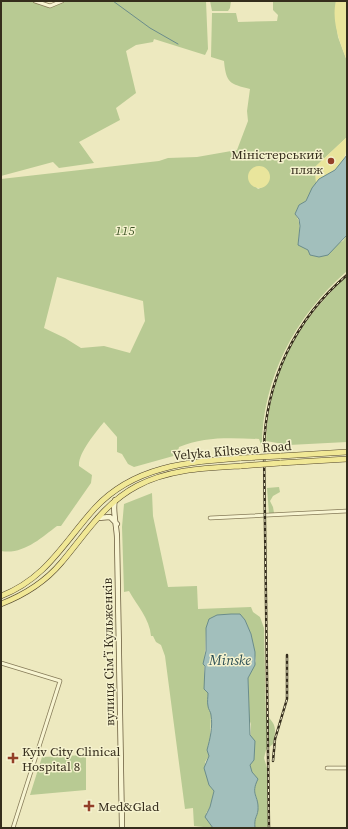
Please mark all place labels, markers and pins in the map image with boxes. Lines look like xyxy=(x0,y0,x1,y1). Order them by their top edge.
place label: Міністерський пляж xyxy=(231,146,323,178)
marker: Міністерський пляж xyxy=(326,156,336,166)
place label: Kyiv City Clinical Hospital 8 xyxy=(22,743,121,775)
marker: Kyiv City Clinical Hospital 8 xyxy=(7,752,19,764)
place label: Med&Glad xyxy=(98,798,160,815)
marker: Med&Glad xyxy=(83,800,95,812)

